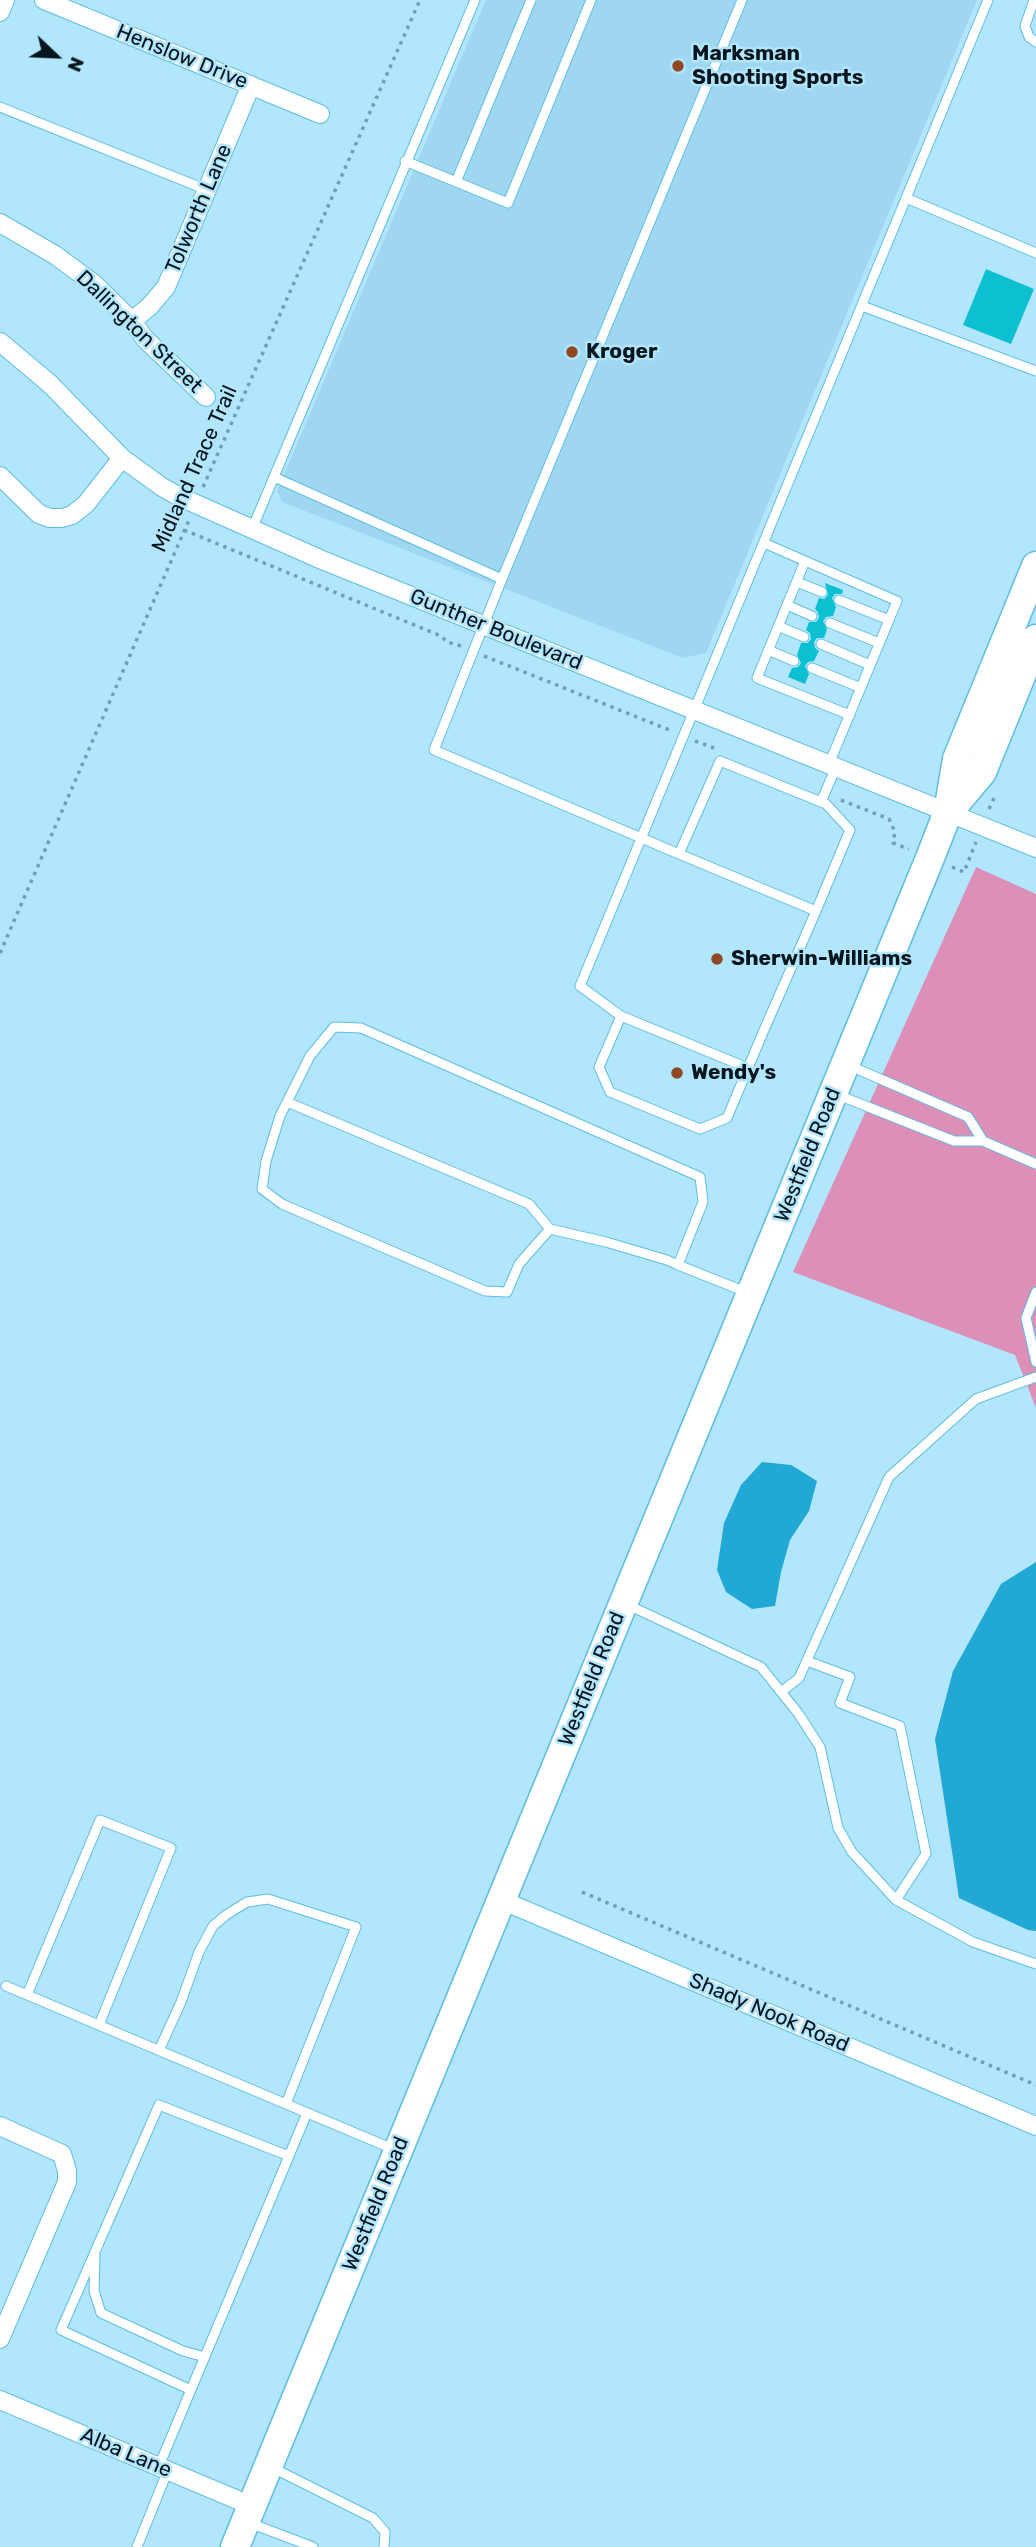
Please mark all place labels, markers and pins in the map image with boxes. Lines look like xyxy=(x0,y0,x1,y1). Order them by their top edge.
place label: Marksman Shooting Sports xyxy=(692,41,863,91)
marker: Marksman Shooting Sports xyxy=(670,58,686,74)
place label: Kroger xyxy=(586,339,658,365)
marker: Kroger xyxy=(564,344,580,360)
place label: Sherwin-Williams xyxy=(731,946,912,972)
marker: Sherwin-Williams xyxy=(709,951,725,967)
place label: Wendy's xyxy=(691,1060,776,1086)
marker: Wendy's xyxy=(669,1065,685,1081)

